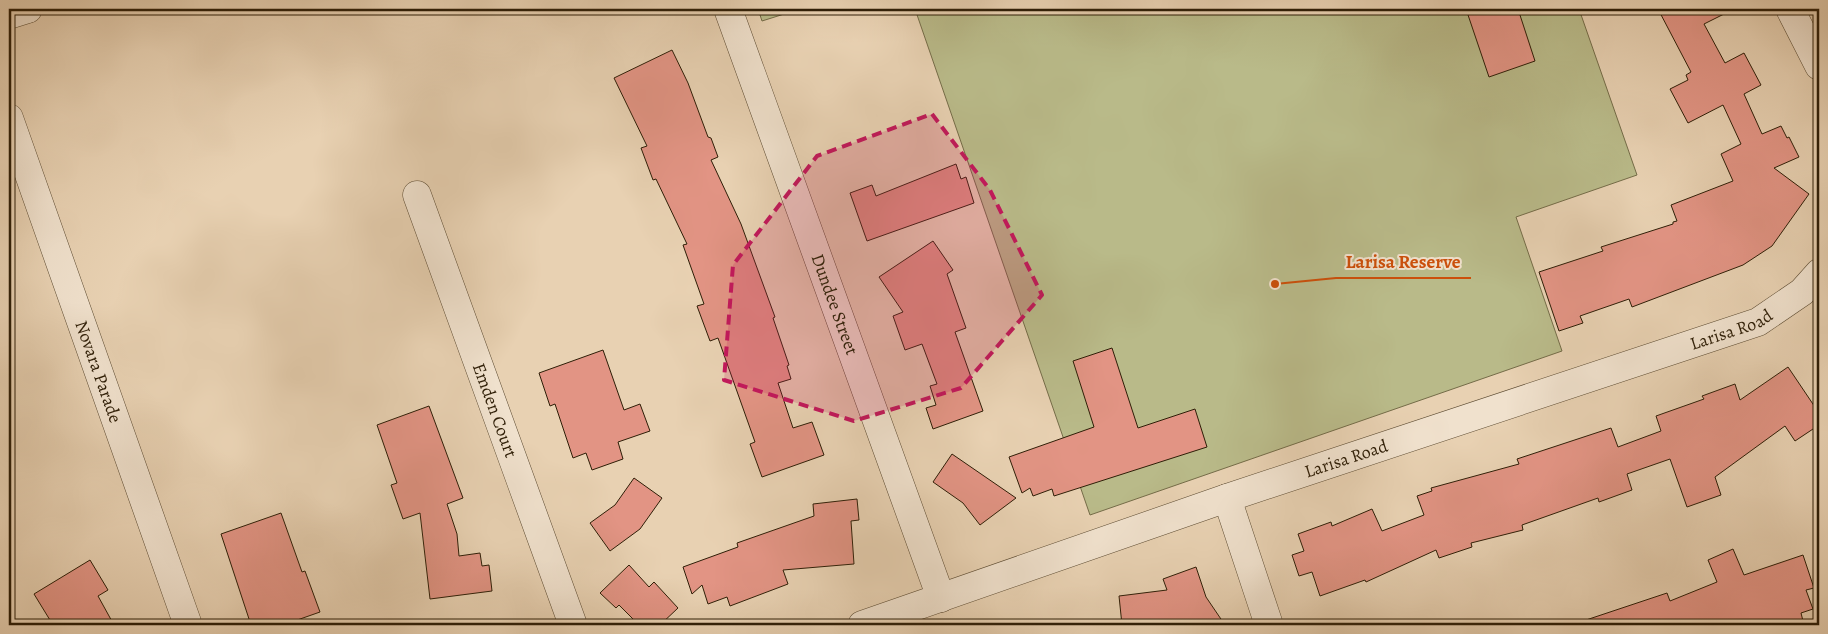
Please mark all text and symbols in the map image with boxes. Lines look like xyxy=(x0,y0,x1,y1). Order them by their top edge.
callout: Larisa Reserve xyxy=(1336,244,1471,278)
text: Larisa Reserve xyxy=(1345,249,1461,275)
street label: Dundee Street xyxy=(805,250,864,358)
street label: Larisa Road xyxy=(1687,303,1778,356)
street label: Novara Parade xyxy=(69,317,128,426)
street label: Emden Court xyxy=(467,360,523,461)
street label: Larisa Road xyxy=(1301,433,1391,483)

